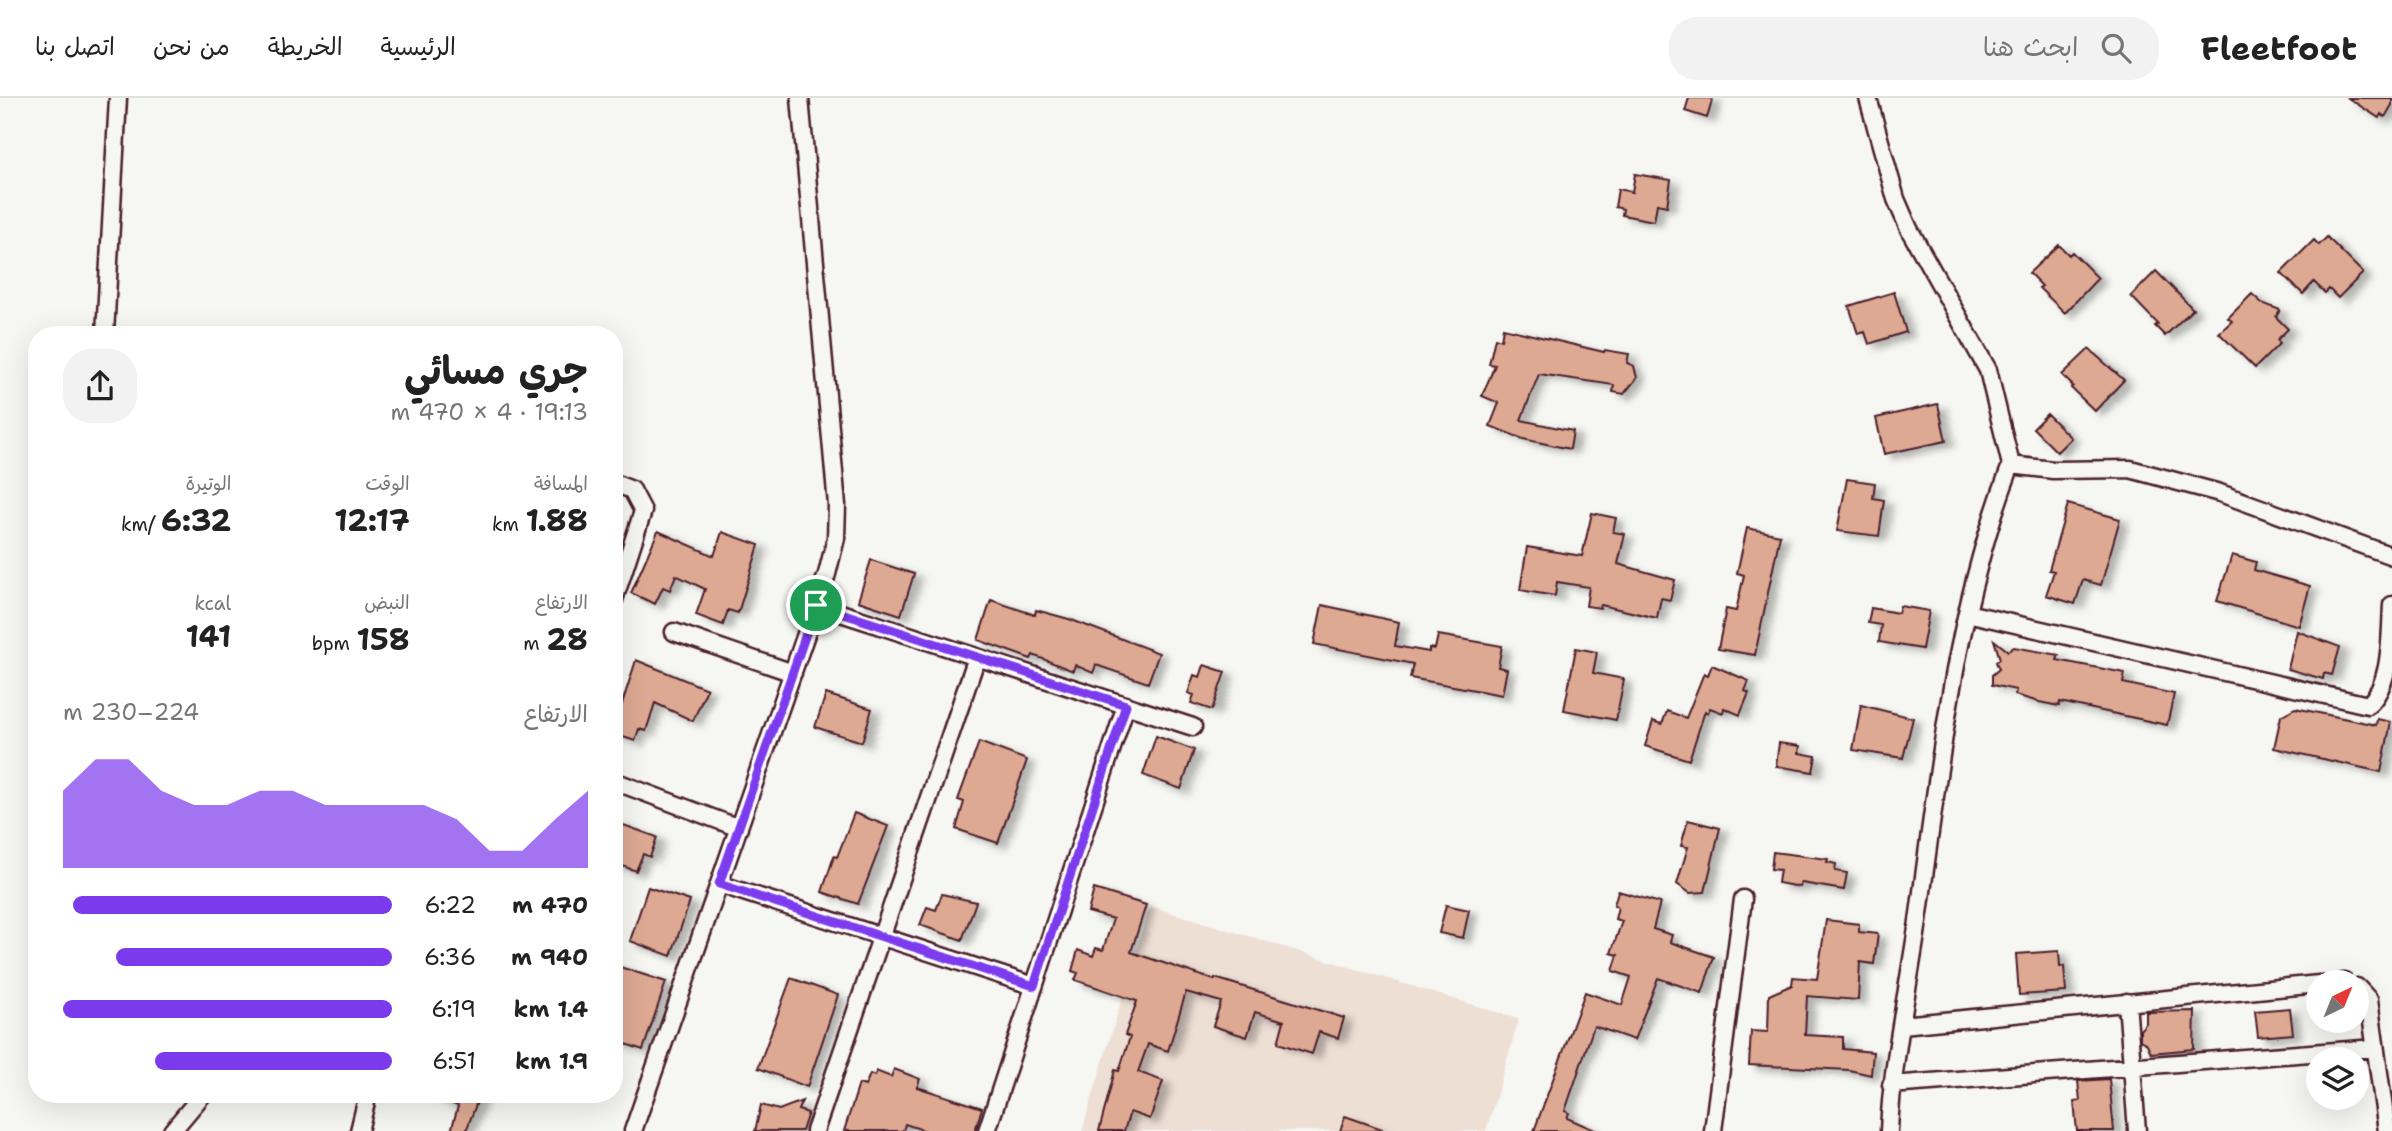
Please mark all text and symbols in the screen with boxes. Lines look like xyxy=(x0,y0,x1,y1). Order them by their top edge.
search box xyxy=(1669,17,2159,80)
text: Fleetfoot xyxy=(2201,26,2357,71)
text: ابحث هنا xyxy=(1983,29,2079,64)
icon: search xyxy=(2097,29,2135,67)
text: اتصل بنا xyxy=(35,31,115,63)
text: من نحن xyxy=(153,31,230,63)
text: الخريطة xyxy=(268,31,343,63)
text: الرئيسية xyxy=(381,31,456,63)
text: جري مسائي xyxy=(404,345,588,396)
button: share xyxy=(63,349,137,423)
text: 19:13 · 4 × 470 m xyxy=(390,397,588,427)
text: الوتيرة xyxy=(185,471,231,496)
text: الوقت xyxy=(365,471,410,496)
text: المسافة xyxy=(534,471,588,496)
text: 6:32 xyxy=(161,500,231,541)
text: 12:17 xyxy=(334,500,410,541)
text: 1.88 xyxy=(525,500,588,541)
text: /km xyxy=(121,512,161,537)
text: km xyxy=(492,512,525,537)
pin xyxy=(786,575,846,635)
icon: arrive xyxy=(797,586,835,624)
text: النبض xyxy=(364,590,410,615)
text: الارتفاع xyxy=(535,590,588,615)
text: kcal xyxy=(194,591,231,616)
text: 141 xyxy=(186,616,231,657)
text: 158 xyxy=(356,619,410,660)
text: 28 xyxy=(546,619,588,660)
text: bpm xyxy=(312,631,356,656)
text: m xyxy=(523,631,546,656)
text: 224–230 m xyxy=(63,697,199,727)
text: الارتفاع xyxy=(524,699,588,729)
text: 6:22 xyxy=(425,890,476,920)
text: 470 m xyxy=(512,890,588,920)
text: 6:36 xyxy=(424,942,476,972)
text: 940 m xyxy=(511,942,588,972)
north arrow xyxy=(2306,970,2370,1032)
map controls xyxy=(2306,970,2369,1110)
text: 6:19 xyxy=(431,994,476,1024)
text: 1.4 km xyxy=(514,994,588,1024)
text: 6:51 xyxy=(432,1046,476,1076)
text: 1.9 km xyxy=(515,1046,588,1076)
button: layers xyxy=(2306,1047,2369,1110)

